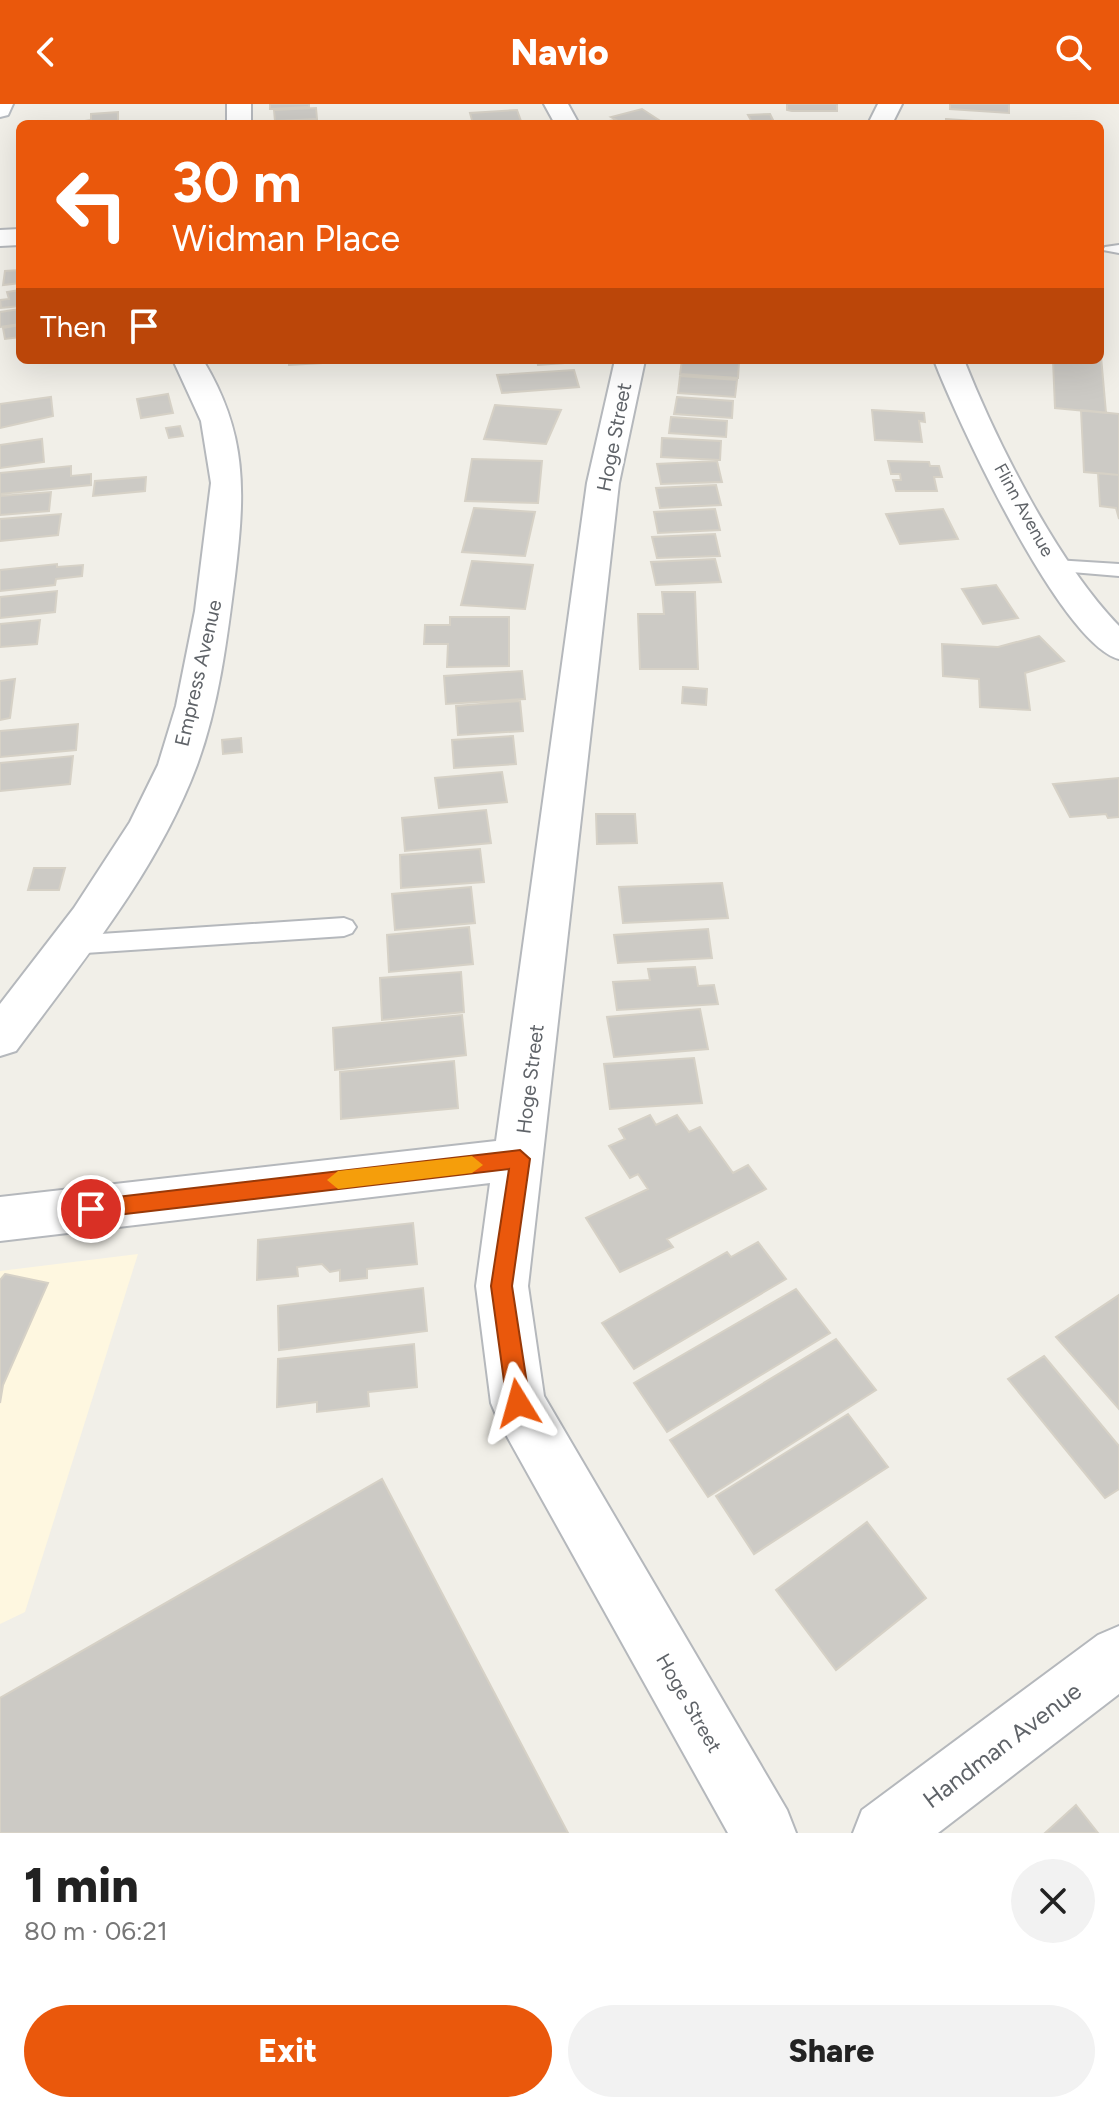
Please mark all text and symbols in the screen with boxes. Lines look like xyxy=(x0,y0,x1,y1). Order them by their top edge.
icon: back xyxy=(24,30,68,74)
icon: search xyxy=(1051,30,1095,74)
text: Navio xyxy=(510,31,609,74)
text: 30 m xyxy=(172,149,302,216)
icon: left xyxy=(40,152,144,256)
text: Widman Place xyxy=(172,217,400,260)
icon: arrive xyxy=(122,304,166,348)
text: Then xyxy=(40,308,106,345)
street label: Hoge Street xyxy=(592,381,636,493)
street label: Flinn Avenue xyxy=(989,459,1059,561)
street label: Empress Avenue xyxy=(169,597,227,749)
street label: Hoge Street xyxy=(511,1023,549,1135)
pin xyxy=(57,1175,125,1243)
icon: arrive xyxy=(69,1187,113,1231)
position arrow xyxy=(476,1361,560,1445)
street label: Hoge Street xyxy=(651,1649,727,1757)
street label: Handman Avenue xyxy=(917,1676,1087,1814)
text: 1 min xyxy=(24,1856,139,1914)
button: close xyxy=(1011,1859,1095,1943)
text: 80 m · 06:21 xyxy=(24,1915,168,1947)
button: Exit xyxy=(24,2005,552,2097)
button: Share xyxy=(568,2005,1095,2097)

